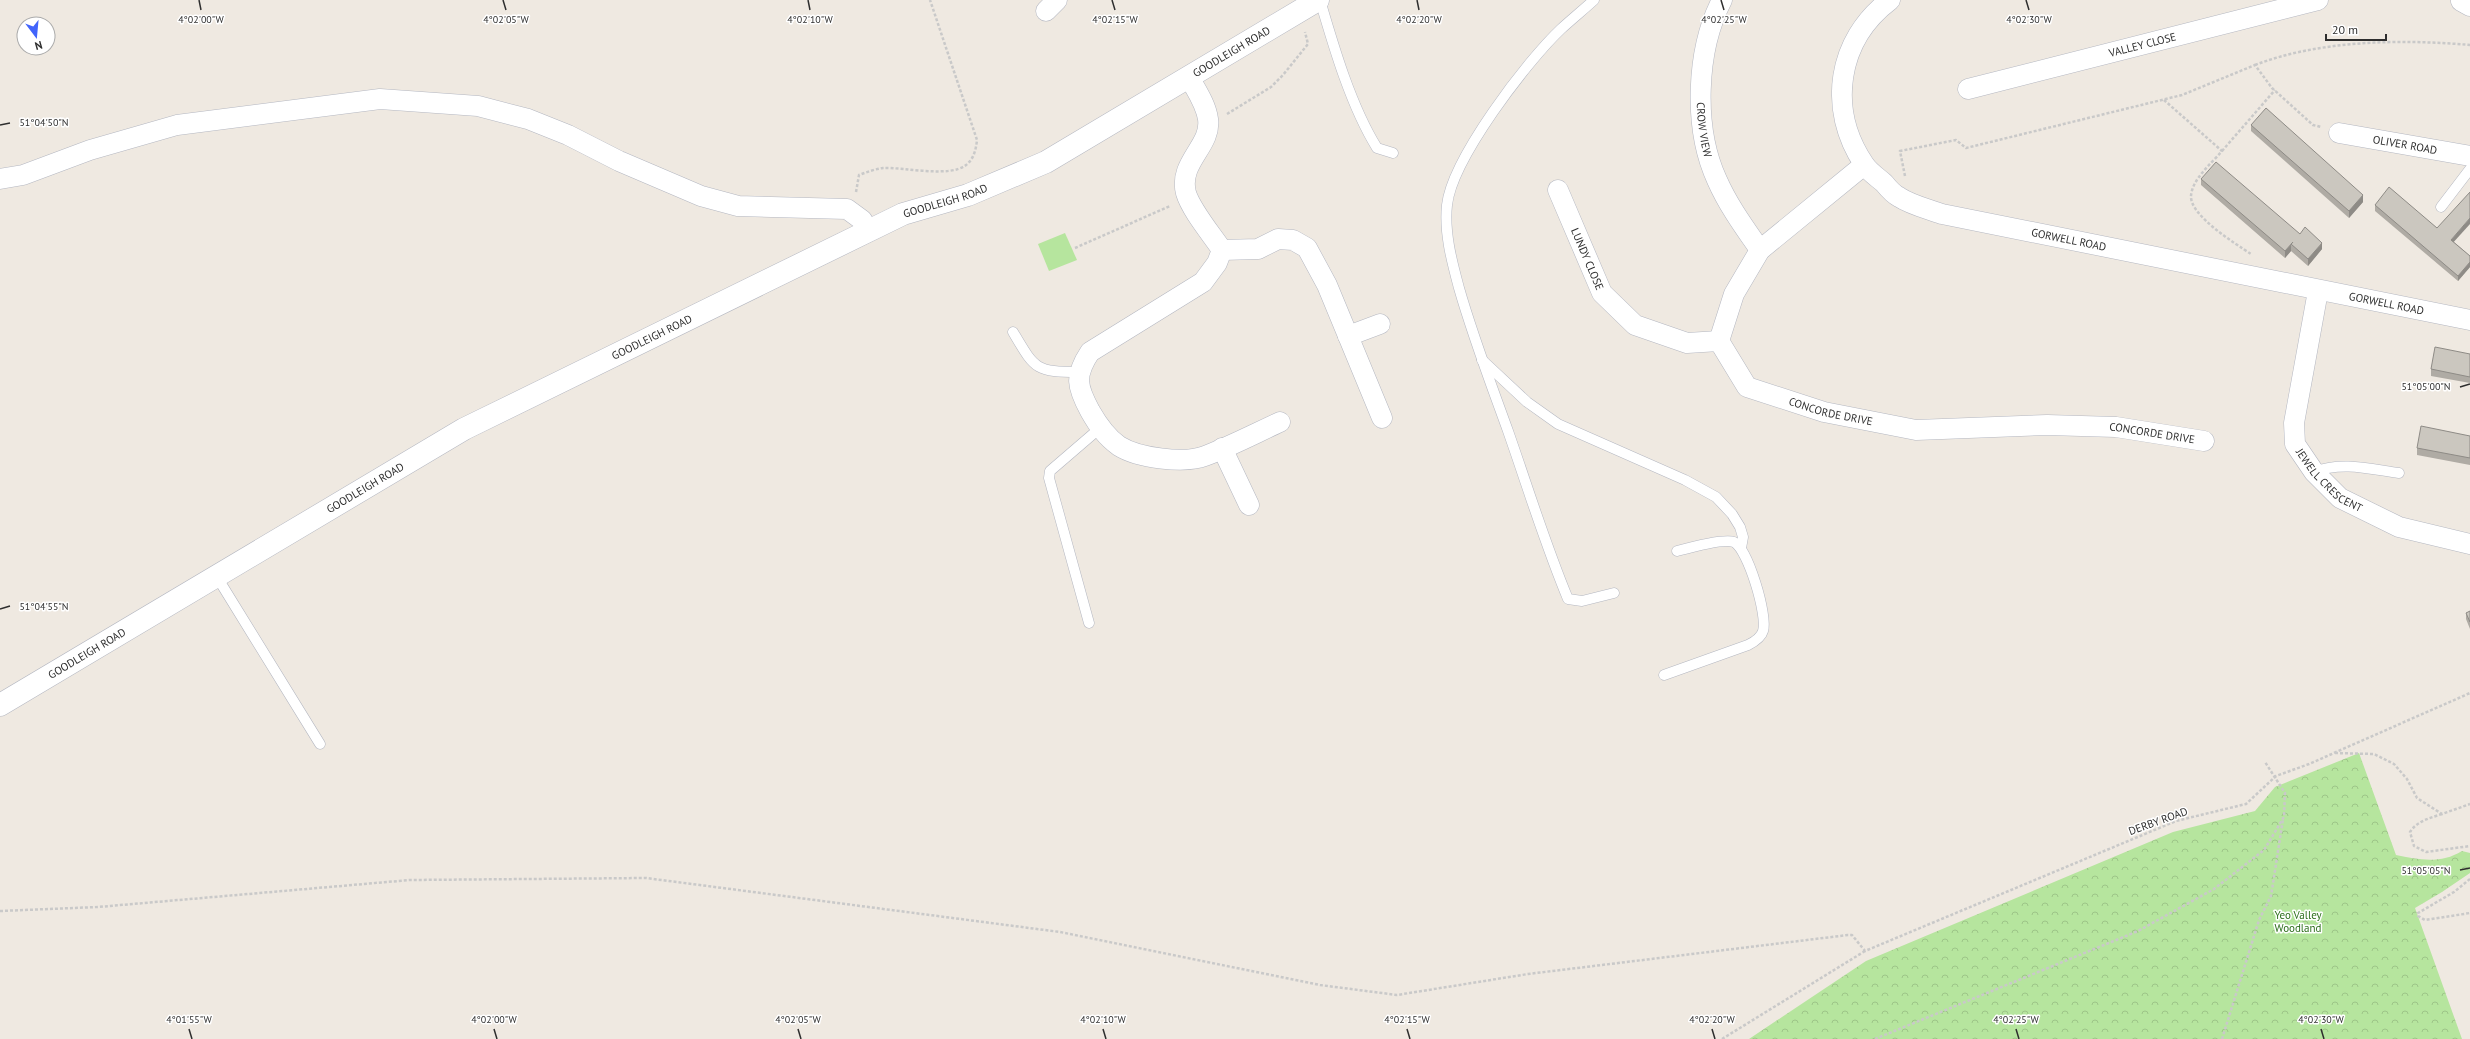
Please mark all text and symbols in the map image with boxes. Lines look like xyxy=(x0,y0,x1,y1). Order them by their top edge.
text: 4°02'00"W xyxy=(178,13,225,26)
text: 4°02'05"W xyxy=(483,13,530,26)
text: 4°02'10"W xyxy=(787,13,834,26)
text: 4°02'15"W xyxy=(1092,13,1139,26)
text: 4°02'20"W xyxy=(1396,13,1443,26)
text: 4°02'25"W xyxy=(1701,13,1748,26)
text: 4°02'30"W xyxy=(2006,13,2053,26)
north arrow xyxy=(16,16,56,56)
scale bar xyxy=(2326,16,2386,42)
text: 20 m xyxy=(2332,22,2358,37)
street label: GOODLEIGH ROAD xyxy=(1190,23,1273,80)
street label: VALLEY CLOSE xyxy=(2106,29,2178,60)
text: N xyxy=(33,38,44,53)
street label: CROW VIEW xyxy=(1694,102,1716,160)
text: 51°04'50"N xyxy=(19,116,69,129)
street label: OLIVER ROAD xyxy=(2372,132,2438,157)
street label: GOODLEIGH ROAD xyxy=(901,181,990,221)
street label: GORWELL ROAD xyxy=(2030,225,2108,254)
street label: LUNDY CLOSE xyxy=(1568,226,1607,292)
street label: GORWELL ROAD xyxy=(2348,289,2425,318)
street label: GOODLEIGH ROAD xyxy=(609,311,694,363)
text: 51°05'00"N xyxy=(2401,380,2451,393)
street label: CONCORDE DRIVE xyxy=(1787,394,1874,428)
street label: CONCORDE DRIVE xyxy=(2109,420,2196,446)
street label: JEWELL CRESCENT xyxy=(2292,445,2365,515)
street label: GOODLEIGH ROAD xyxy=(324,459,407,516)
text: 51°04'55"N xyxy=(19,600,69,613)
street label: GOODLEIGH ROAD xyxy=(45,625,128,682)
street label: DERBY ROAD xyxy=(2127,804,2189,838)
text: 51°05'05"N xyxy=(2401,864,2451,877)
park label: Yeo Valley Woodland xyxy=(2274,908,2322,935)
text: 4°01'55"W xyxy=(166,1013,213,1026)
text: 4°02'00"W xyxy=(471,1013,518,1026)
text: 4°02'05"W xyxy=(775,1013,822,1026)
text: 4°02'10"W xyxy=(1080,1013,1127,1026)
text: 4°02'15"W xyxy=(1384,1013,1431,1026)
text: 4°02'20"W xyxy=(1689,1013,1736,1026)
text: 4°02'25"W xyxy=(1993,1013,2040,1026)
text: 4°02'30"W xyxy=(2298,1013,2345,1026)

